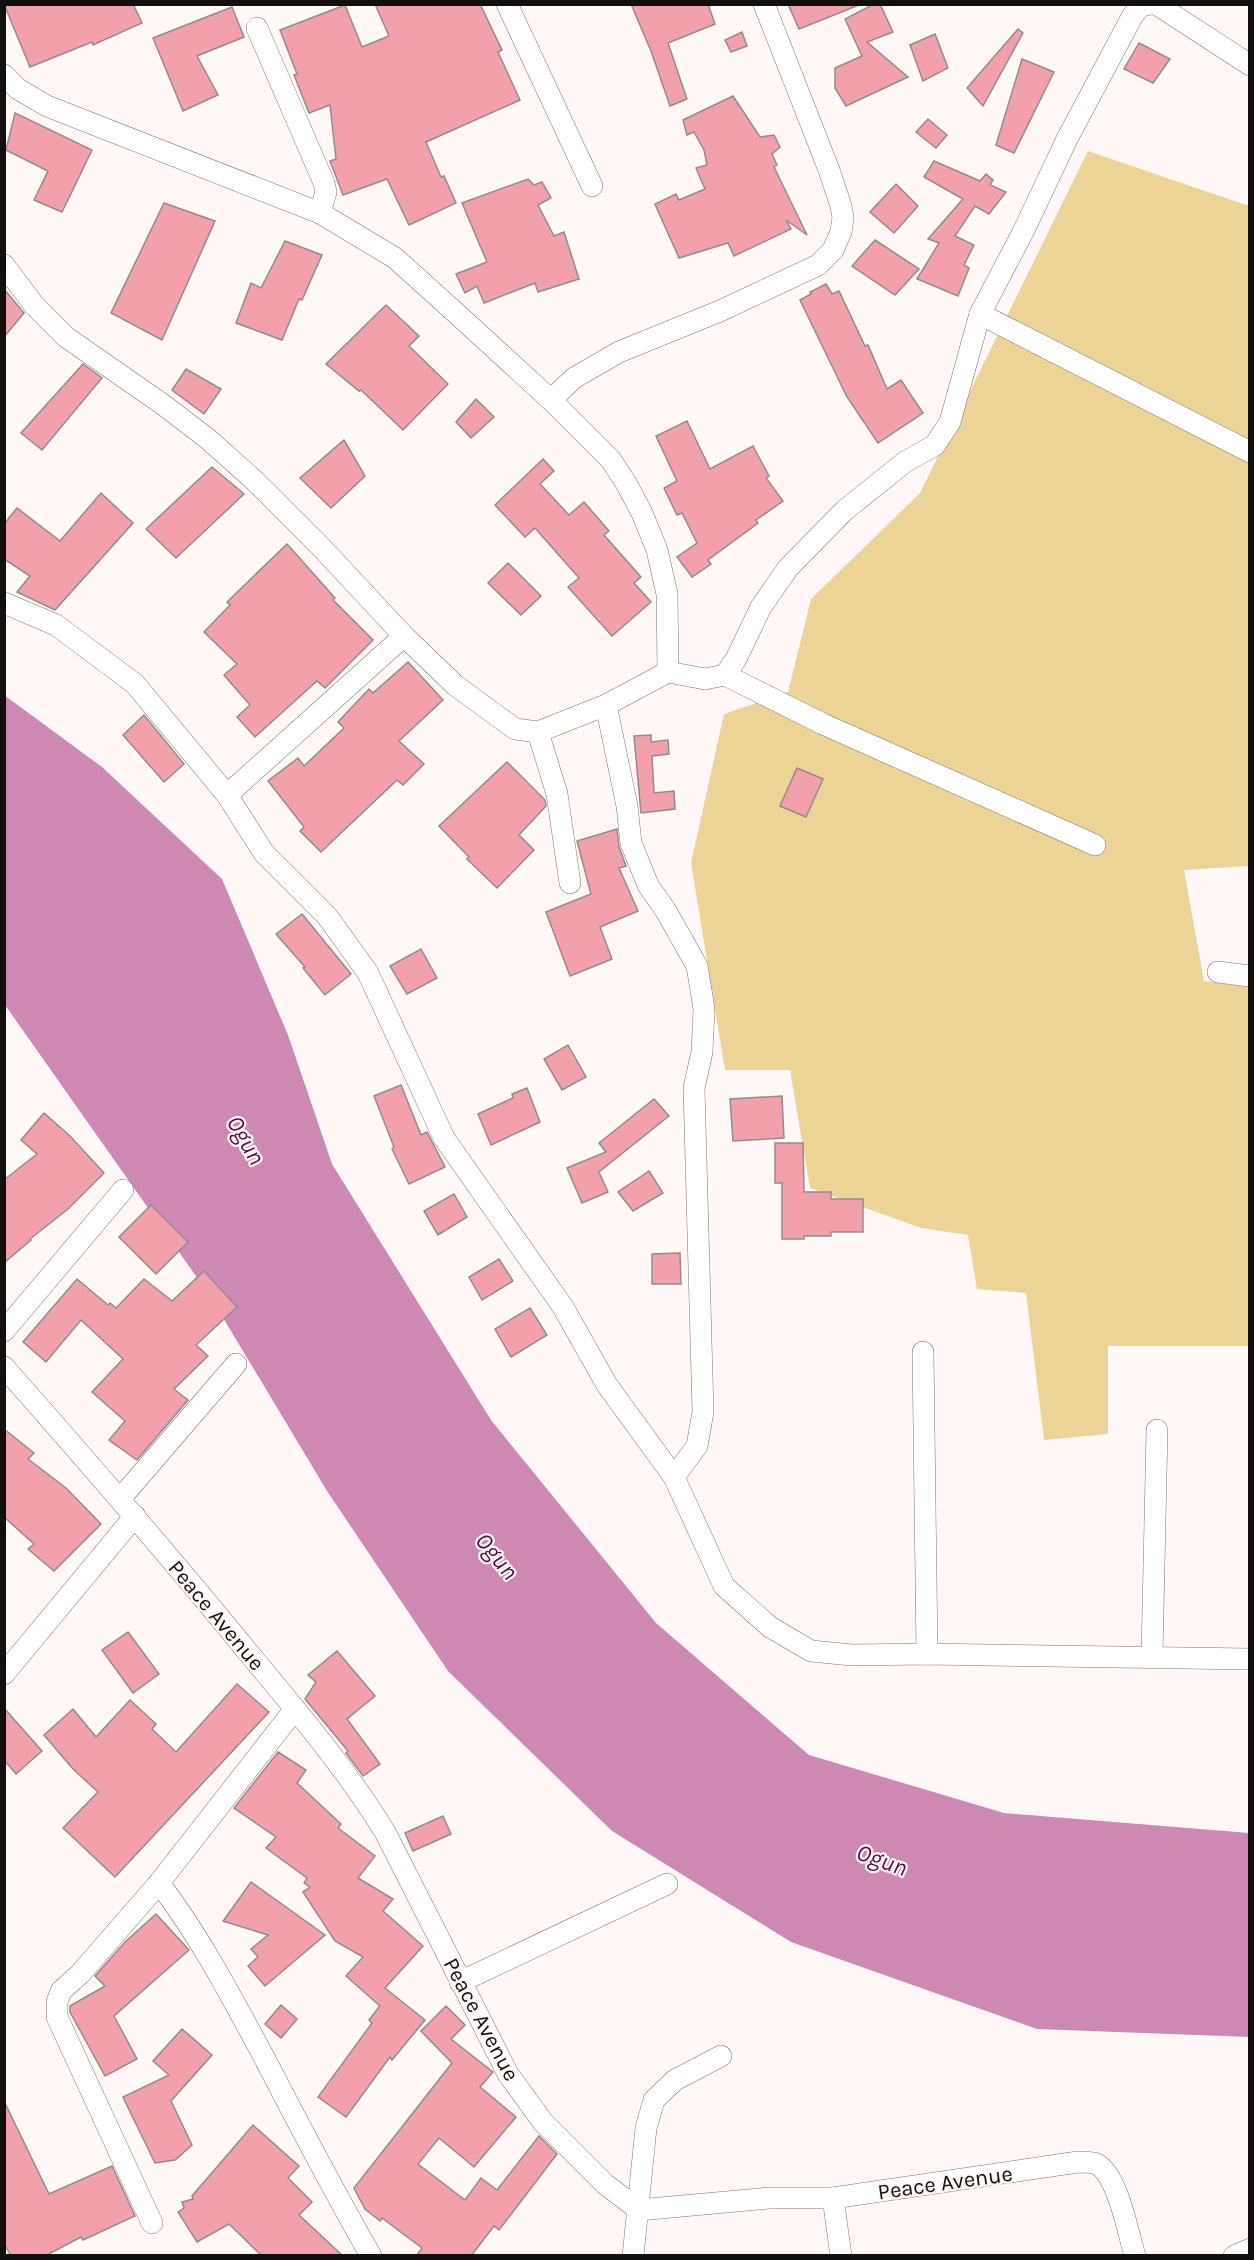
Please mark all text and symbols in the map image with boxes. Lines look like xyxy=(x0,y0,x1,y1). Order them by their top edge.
water label: Ogun xyxy=(221,1110,271,1170)
water label: Ogun xyxy=(470,1527,524,1585)
street label: Peace Avenue xyxy=(163,1555,270,1676)
water label: Ogun xyxy=(853,1838,911,1882)
street label: Peace Avenue xyxy=(438,1953,524,2086)
street label: Peace Avenue xyxy=(876,2161,1014,2205)

